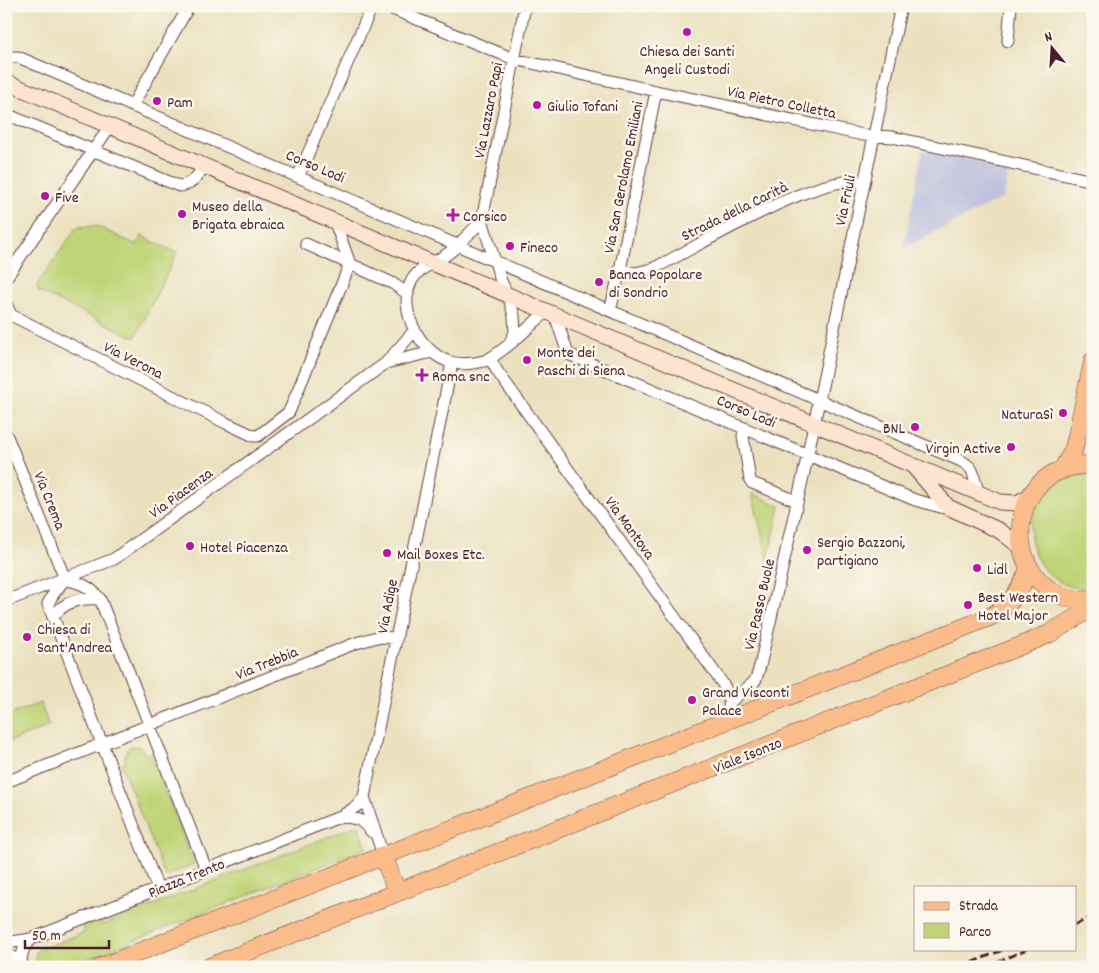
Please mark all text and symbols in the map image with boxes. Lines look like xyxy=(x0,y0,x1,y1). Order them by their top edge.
north arrow xyxy=(1026,22,1076,72)
marker: Chiesa dei Santi Angeli Custodi xyxy=(681,26,693,38)
text: N xyxy=(1042,27,1055,48)
place label: Chiesa dei Santi Angeli Custodi xyxy=(639,41,735,82)
street label: Via Lazzaro Papi xyxy=(469,60,510,160)
street label: Via Pietro Colletta xyxy=(725,81,838,126)
place label: Pam xyxy=(167,92,193,115)
marker: Pam xyxy=(151,95,163,107)
place label: Giulio Tofani xyxy=(547,96,618,119)
marker: Giulio Tofani xyxy=(531,99,543,111)
street label: Via San Gerolamo Emiliani xyxy=(598,99,650,255)
street label: Corso Lodi xyxy=(282,144,348,190)
street label: Via Friuli xyxy=(830,173,863,228)
street label: Strada della Carità xyxy=(678,176,793,248)
place label: Five xyxy=(55,187,79,210)
marker: Five xyxy=(39,190,51,202)
place label: Museo della Brigata ebraica xyxy=(192,196,285,237)
place label: Corsico xyxy=(463,206,507,229)
marker: Museo della Brigata ebraica xyxy=(176,208,188,220)
marker: Corsico xyxy=(447,209,459,221)
place label: Fineco xyxy=(520,237,558,260)
marker: Fineco xyxy=(504,240,516,252)
place label: Banca Popolare di Sondrio xyxy=(609,264,702,305)
marker: Banca Popolare di Sondrio xyxy=(593,276,605,288)
street label: Via Verona xyxy=(99,336,167,386)
place label: Monte dei Paschi di Siena xyxy=(537,342,625,383)
marker: Monte dei Paschi di Siena xyxy=(521,354,533,366)
place label: Roma snc xyxy=(432,366,490,389)
marker: Roma snc xyxy=(416,369,428,381)
street label: Corso Lodi xyxy=(713,389,779,435)
place label: NaturaSì xyxy=(1001,404,1053,427)
marker: NaturaSì xyxy=(1057,407,1069,419)
place label: BNL xyxy=(883,418,905,441)
marker: BNL xyxy=(909,421,921,433)
place label: Virgin Active xyxy=(926,438,1001,461)
marker: Virgin Active xyxy=(1005,441,1017,453)
street label: Via Piacenza xyxy=(145,463,219,525)
street label: Via Crema xyxy=(27,468,71,534)
street label: Via Mantova xyxy=(598,492,660,565)
place label: Sergio Bazzoni, partigiano xyxy=(817,532,905,573)
place label: Hotel Piacenza xyxy=(200,537,288,560)
marker: Hotel Piacenza xyxy=(184,540,196,552)
place label: Mail Boxes Etc. xyxy=(397,544,485,567)
marker: Sergio Bazzoni, partigiano xyxy=(801,544,813,556)
marker: Mail Boxes Etc. xyxy=(381,547,393,559)
street label: Via Passo Buole xyxy=(739,557,782,653)
place label: Lidl xyxy=(987,559,1008,582)
marker: Lidl xyxy=(971,562,983,574)
street label: Via Adige xyxy=(372,577,405,636)
place label: Best Western Hotel Major xyxy=(978,587,1058,628)
marker: Best Western Hotel Major xyxy=(962,599,974,611)
place label: Chiesa di Sant'Andrea xyxy=(37,619,113,660)
marker: Chiesa di Sant'Andrea xyxy=(21,631,33,643)
street label: Via Trebbia xyxy=(232,641,302,687)
place label: Grand Visconti Palace xyxy=(702,682,789,723)
marker: Grand Visconti Palace xyxy=(686,694,698,706)
street label: Viale Isonzo xyxy=(710,732,786,780)
street label: Piazza Trento xyxy=(145,854,229,905)
legend xyxy=(914,886,1076,950)
text: Strada xyxy=(959,896,999,918)
scale bar xyxy=(25,918,109,950)
text: Parco xyxy=(959,922,991,944)
text: 50 m xyxy=(32,926,61,948)

